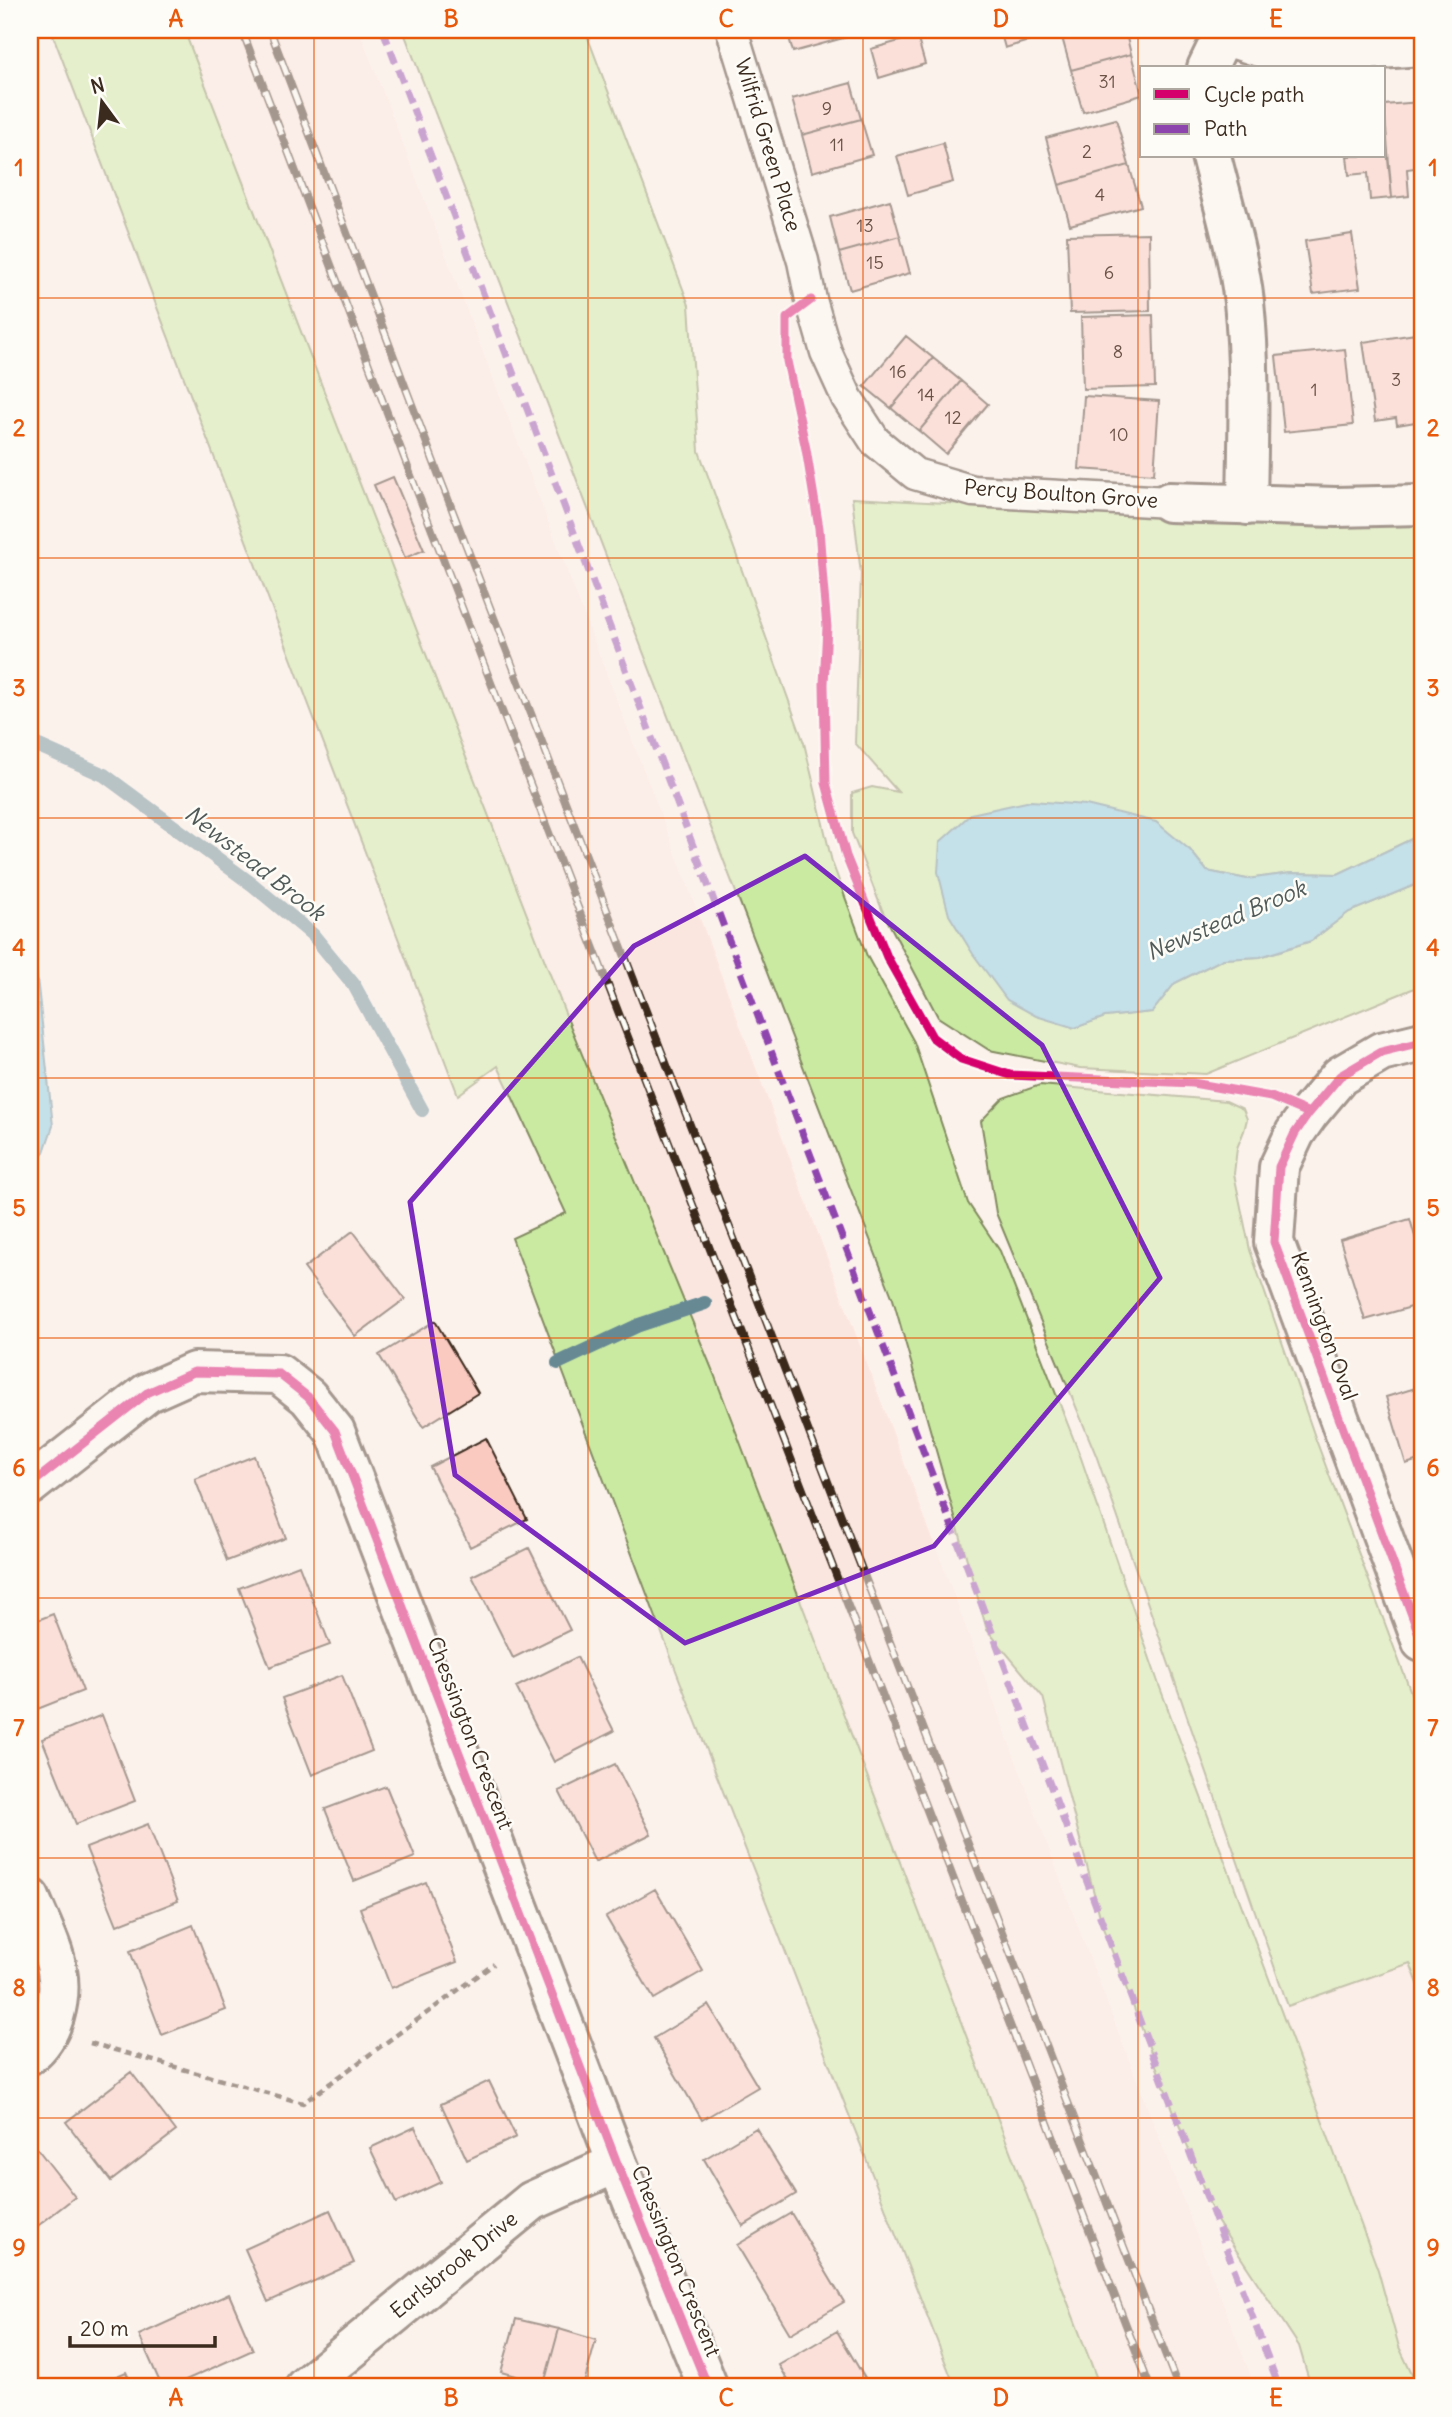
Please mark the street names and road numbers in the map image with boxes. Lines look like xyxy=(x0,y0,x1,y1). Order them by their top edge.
street label: Wilfrid Green Place xyxy=(729,55,808,235)
street label: Percy Boulton Grove xyxy=(963,473,1159,514)
street label: Kennington Oval xyxy=(1285,1248,1364,1404)
street label: Chessington Crescent xyxy=(421,1633,520,1833)
street label: Chessington Crescent xyxy=(626,2161,727,2361)
street label: Earlsbrook Drive xyxy=(385,2205,523,2324)

